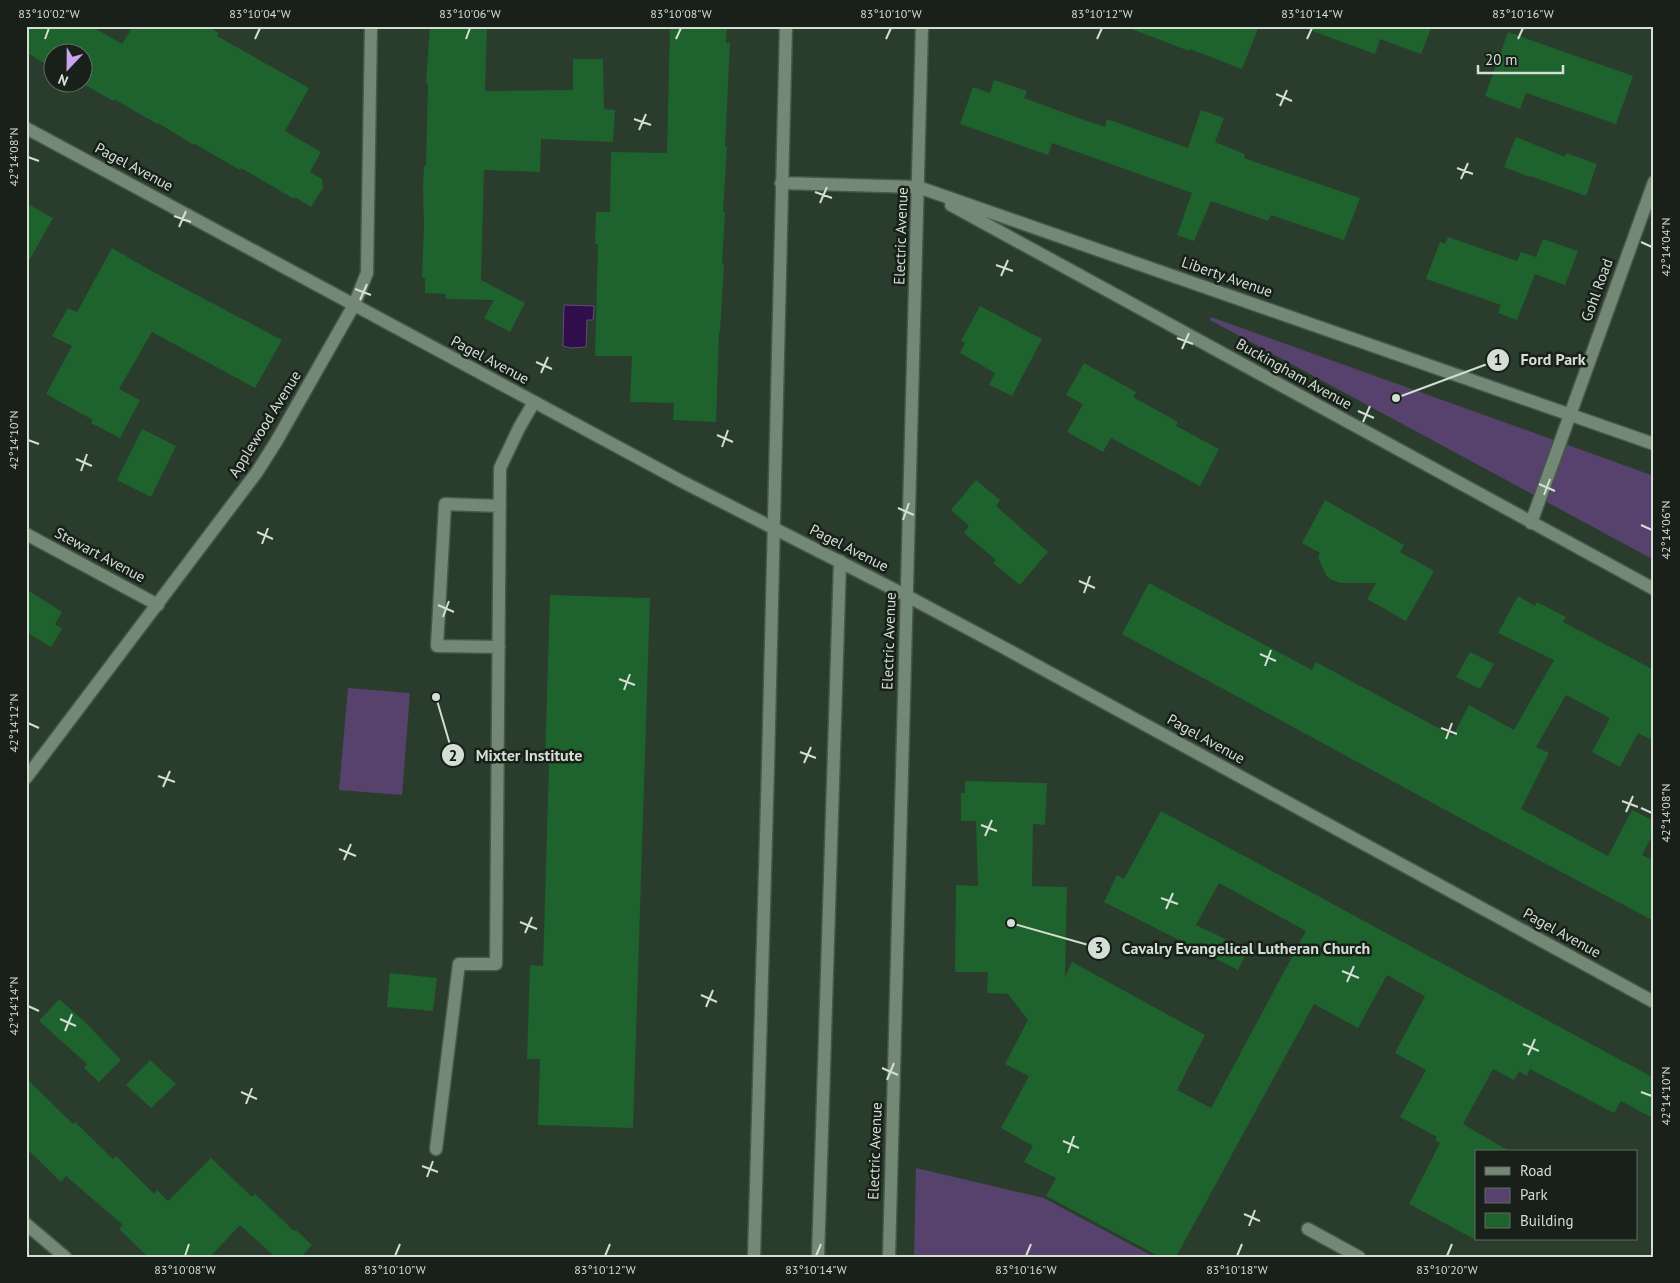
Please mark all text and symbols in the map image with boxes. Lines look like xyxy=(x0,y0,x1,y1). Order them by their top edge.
text: 83°10'02"W xyxy=(18,6,80,21)
text: 83°10'04"W xyxy=(229,6,291,21)
text: 83°10'06"W xyxy=(439,6,501,21)
text: 83°10'08"W xyxy=(650,6,712,21)
text: 83°10'10"W xyxy=(860,6,922,21)
text: 83°10'12"W xyxy=(1071,6,1133,21)
text: 83°10'14"W xyxy=(1281,6,1343,21)
text: 83°10'16"W xyxy=(1492,6,1554,21)
north arrow xyxy=(42,42,92,92)
scale bar xyxy=(1478,42,1562,74)
text: 20 m xyxy=(1485,50,1518,69)
text: N xyxy=(55,70,71,90)
text: 42°14'08"N xyxy=(6,127,21,187)
street label: Pagel Avenue xyxy=(92,138,177,195)
street label: Electric Avenue xyxy=(889,187,912,285)
text: 42°14'04"N xyxy=(1658,217,1673,277)
street label: Liberty Avenue xyxy=(1179,252,1275,301)
street label: Gohl Road xyxy=(1576,256,1617,324)
street label: Pagel Avenue xyxy=(448,331,533,388)
street label: Buckingham Avenue xyxy=(1233,334,1355,413)
callout: Ford Park xyxy=(1486,344,1596,375)
text: Ford Park xyxy=(1520,349,1586,369)
text: 1 xyxy=(1494,350,1502,369)
street label: Applewood Avenue xyxy=(224,367,305,481)
text: 42°14'10"N xyxy=(6,410,21,470)
text: 42°14'06"N xyxy=(1658,500,1673,560)
street label: Pagel Avenue xyxy=(807,520,892,575)
street label: Stewart Avenue xyxy=(52,523,149,586)
street label: Electric Avenue xyxy=(877,592,900,690)
text: 42°14'12"N xyxy=(6,693,21,753)
street label: Pagel Avenue xyxy=(1164,709,1248,768)
callout: Mixter Institute xyxy=(440,740,592,771)
text: Mixter Institute xyxy=(476,745,582,765)
text: 2 xyxy=(449,746,457,765)
text: 42°14'08"N xyxy=(1658,783,1673,843)
street label: Pagel Avenue xyxy=(1520,903,1604,962)
callout: Cavalry Evangelical Lutheran Church xyxy=(1087,932,1381,963)
text: 3 xyxy=(1095,938,1103,957)
text: Cavalry Evangelical Lutheran Church xyxy=(1122,938,1370,958)
text: 42°14'14"N xyxy=(6,976,21,1036)
text: 42°14'10"N xyxy=(1658,1066,1673,1126)
street label: Electric Avenue xyxy=(863,1102,886,1200)
legend xyxy=(1475,1150,1638,1240)
text: Road xyxy=(1520,1161,1552,1180)
text: Park xyxy=(1520,1185,1548,1204)
text: Building xyxy=(1520,1211,1574,1230)
text: 83°10'08"W xyxy=(154,1262,216,1277)
text: 83°10'10"W xyxy=(364,1262,426,1277)
text: 83°10'12"W xyxy=(574,1262,636,1277)
text: 83°10'14"W xyxy=(785,1262,847,1277)
text: 83°10'16"W xyxy=(995,1262,1057,1277)
text: 83°10'18"W xyxy=(1206,1262,1268,1277)
text: 83°10'20"W xyxy=(1416,1262,1478,1277)

